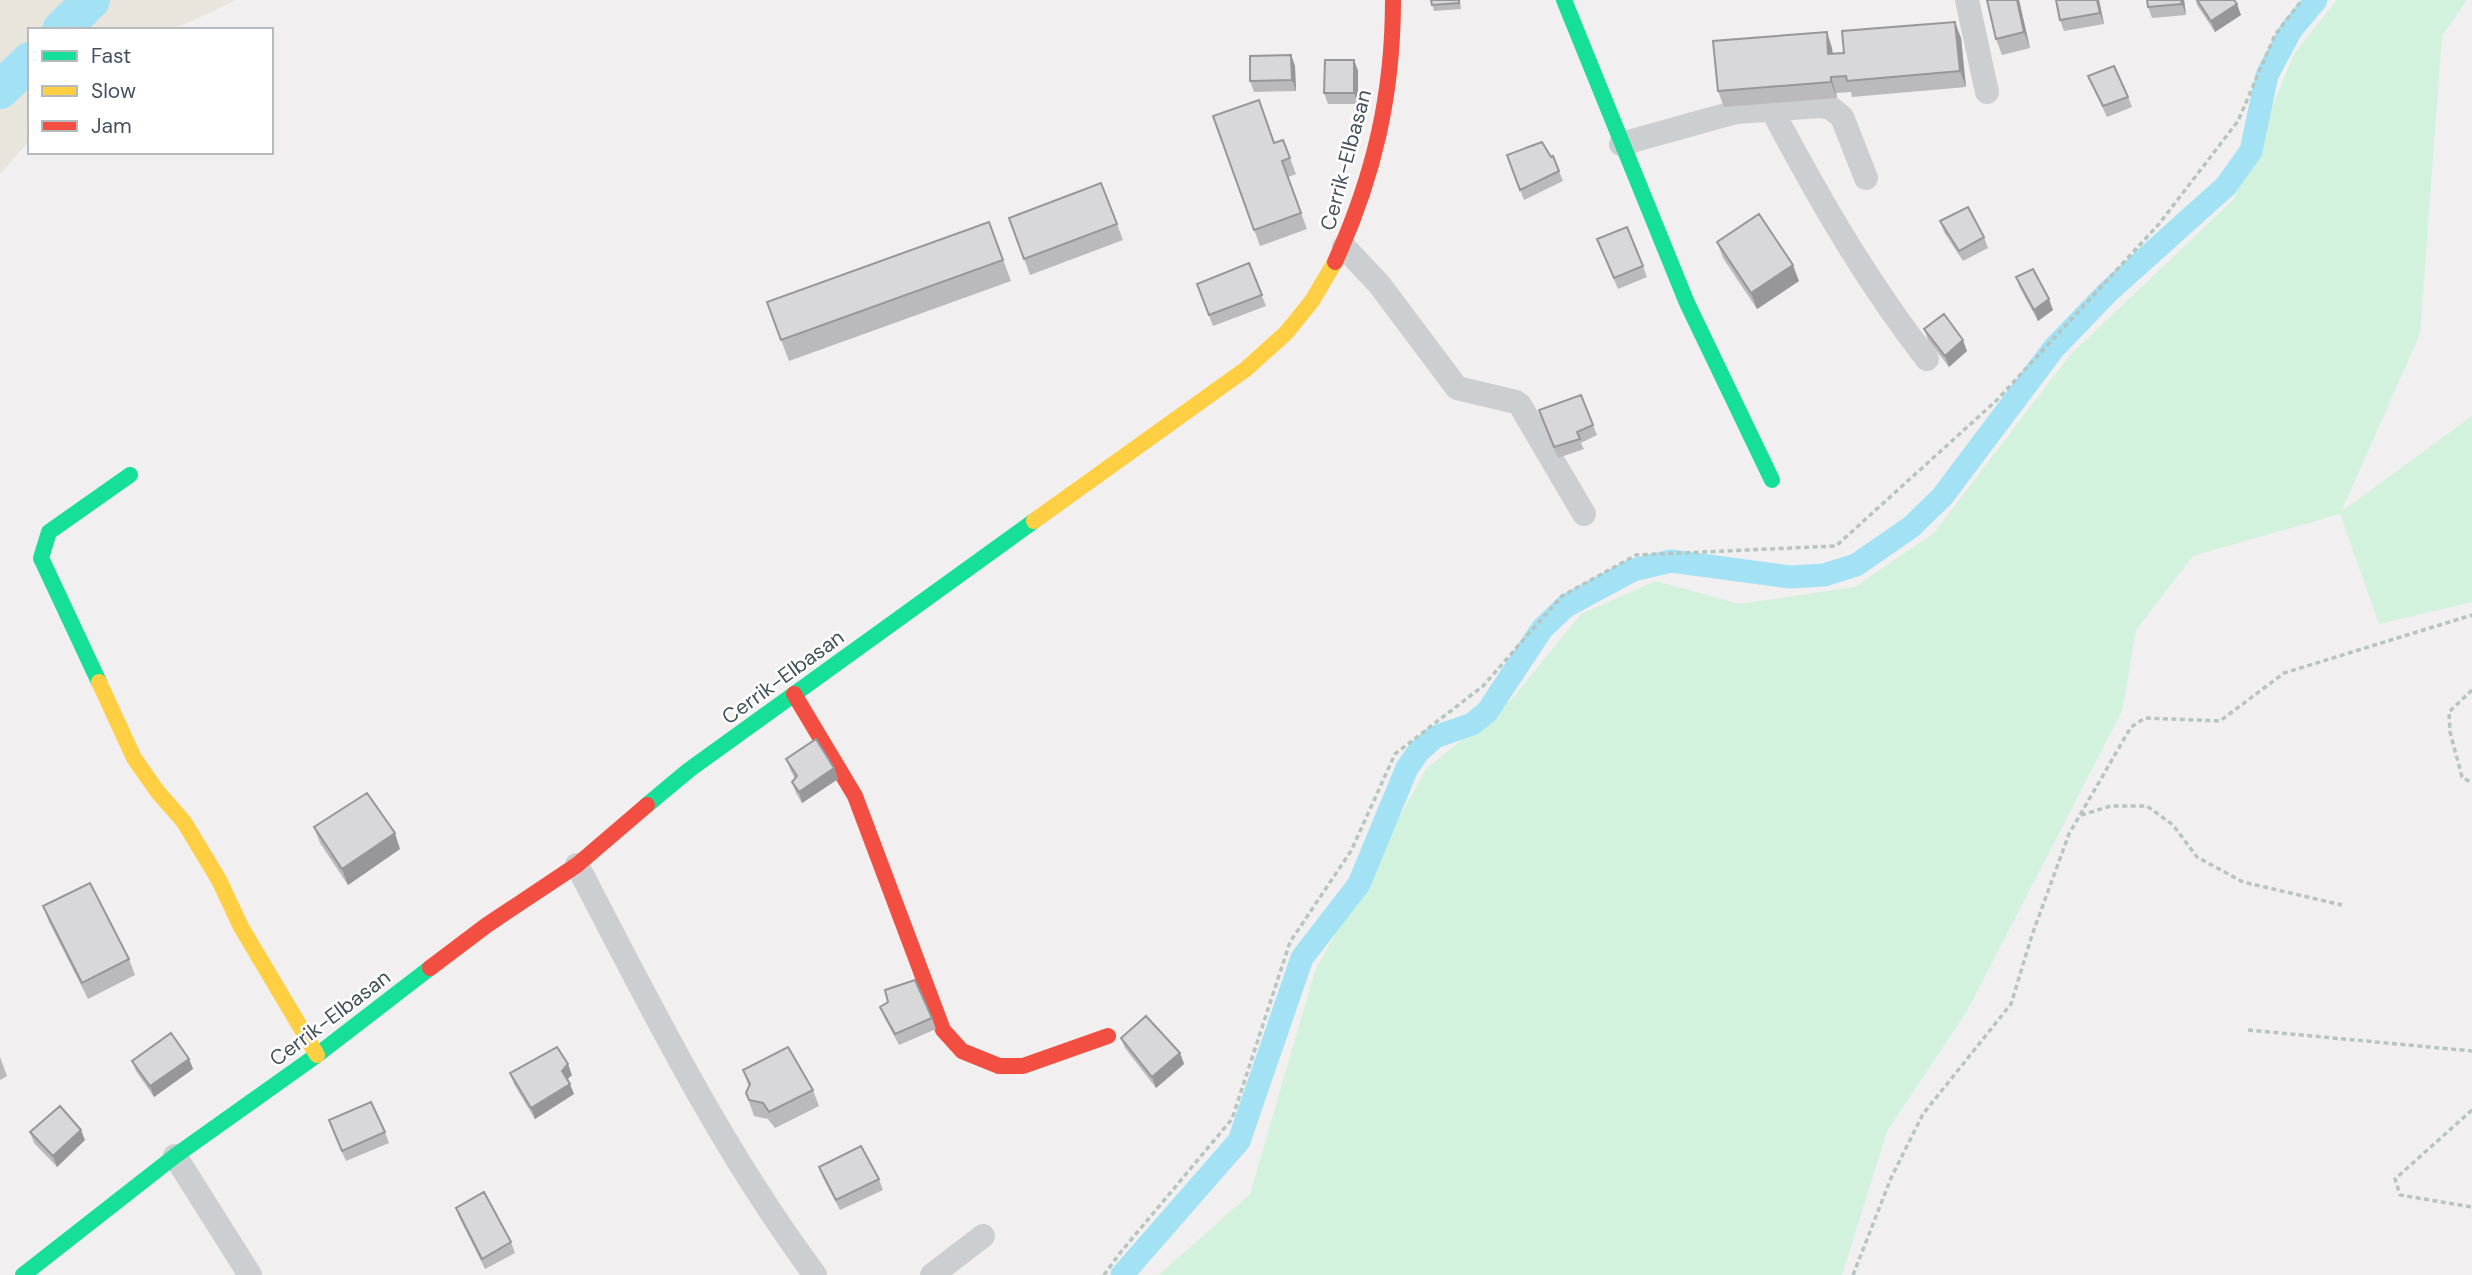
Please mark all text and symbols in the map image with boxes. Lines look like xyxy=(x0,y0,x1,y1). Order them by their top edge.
legend xyxy=(28,28,273,154)
text: Fast xyxy=(91,42,131,70)
text: Slow xyxy=(91,77,136,105)
street label: Cerrik-Elbasan xyxy=(1314,87,1378,233)
text: Jam xyxy=(91,112,132,140)
street label: Cerrik-Elbasan xyxy=(716,623,850,731)
street label: Cerrik-Elbasan xyxy=(264,963,396,1073)

